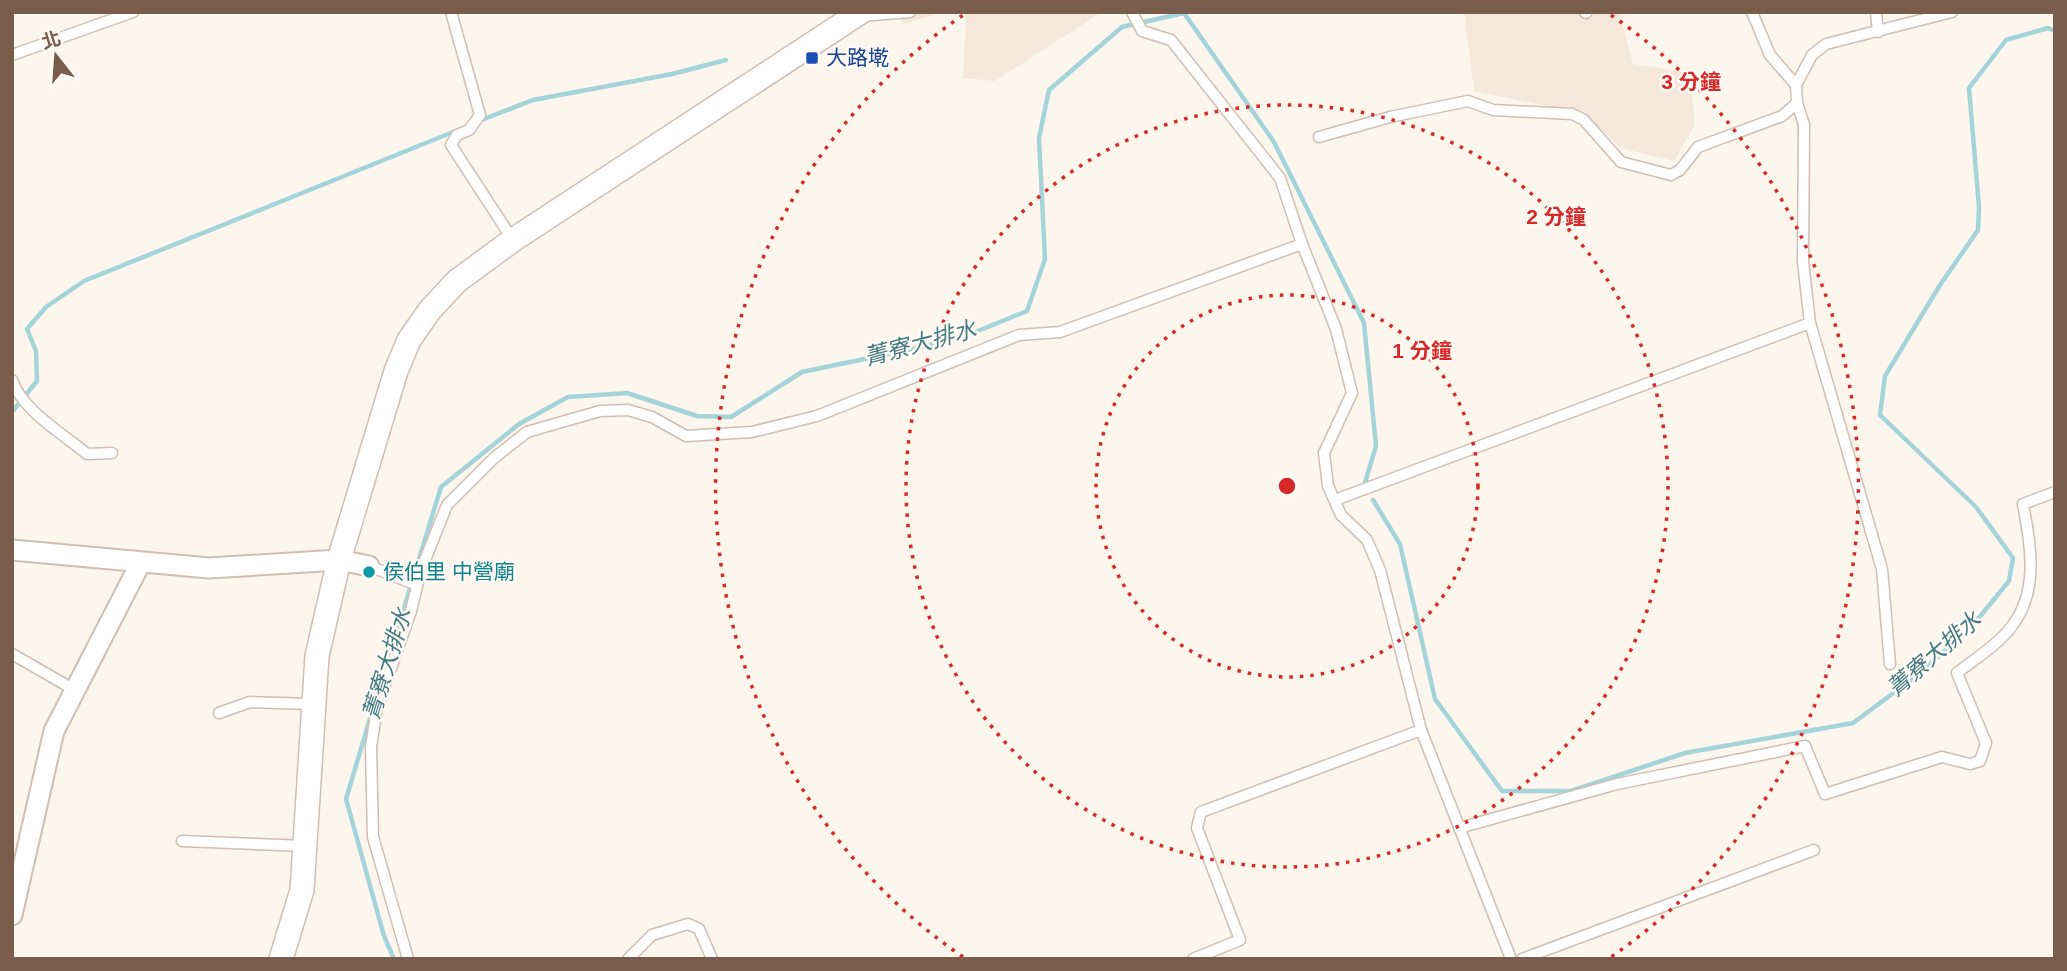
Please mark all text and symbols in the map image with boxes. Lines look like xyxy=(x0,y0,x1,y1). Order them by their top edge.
north arrow xyxy=(21,21,91,91)
text: 北 xyxy=(39,27,63,53)
place label: 大路墘 xyxy=(826,46,889,69)
marker: 大路墘 xyxy=(804,50,820,66)
text: 3 分鐘 xyxy=(1661,70,1721,93)
text: 2 分鐘 xyxy=(1526,205,1586,228)
water label: 菁寮大排水 xyxy=(861,315,980,370)
text: 1 分鐘 xyxy=(1392,339,1452,362)
centre of rings xyxy=(1275,474,1299,498)
place label: 侯伯里 中營廟 xyxy=(383,560,515,583)
marker: 侯伯里 中營廟 xyxy=(361,564,377,580)
water label: 菁寮大排水 xyxy=(358,604,417,723)
water label: 菁寮大排水 xyxy=(1882,606,1987,702)

